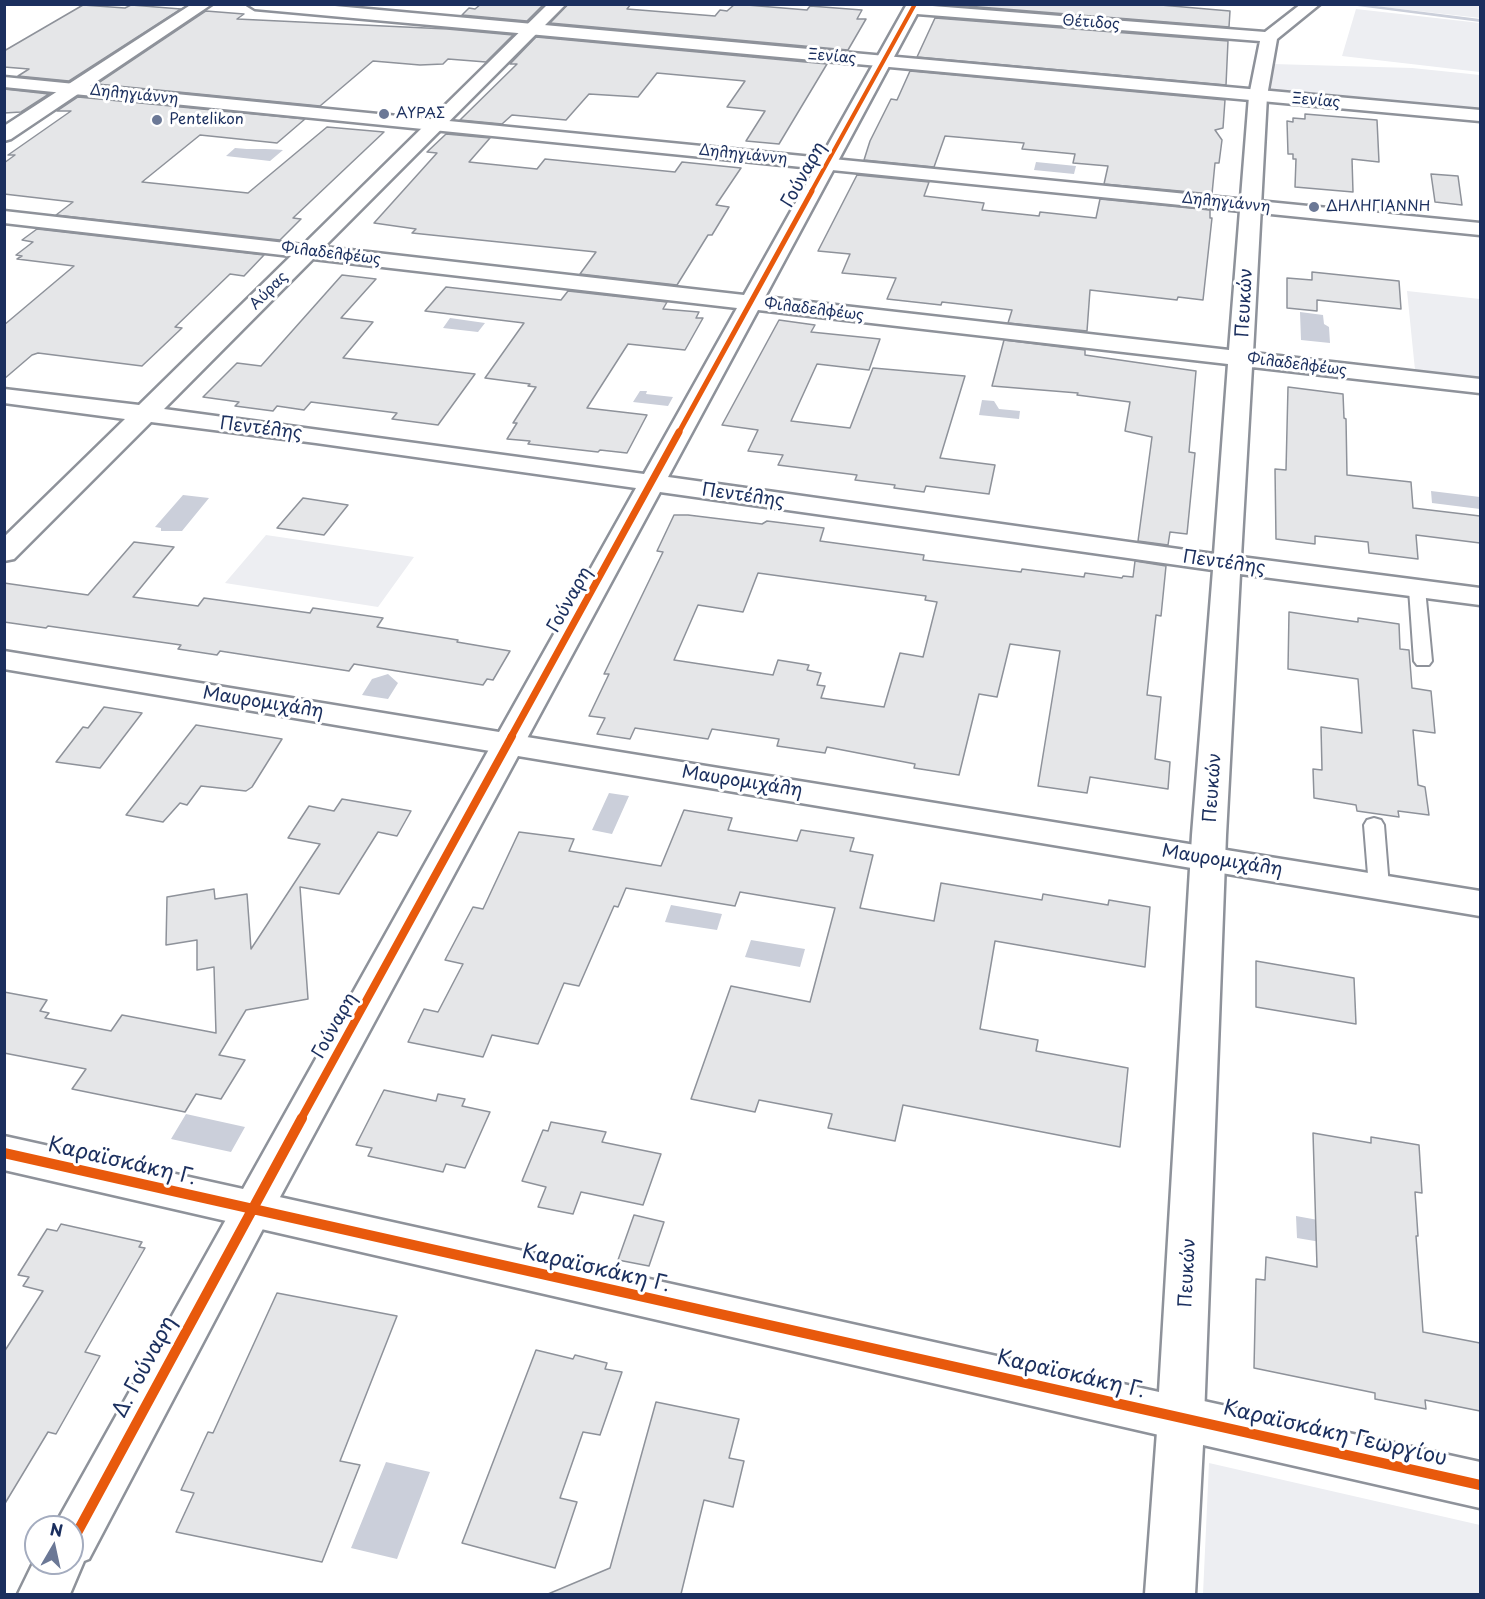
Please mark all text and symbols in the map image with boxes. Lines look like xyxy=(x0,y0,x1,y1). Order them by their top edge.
street label: Θέτιδος xyxy=(1062,12,1120,34)
street label: Ξενίας xyxy=(807,46,857,68)
street label: Δηληγιάννη xyxy=(89,81,179,109)
street label: Ξενίας xyxy=(1291,90,1341,112)
place label: ΑΥΡΑΣ xyxy=(396,105,445,123)
marker: ΑΥΡΑΣ xyxy=(377,107,391,121)
place label: Pentelikon xyxy=(169,111,244,129)
marker: Pentelikon xyxy=(150,113,164,127)
street label: Γούναρη xyxy=(777,138,831,212)
street label: Δηληγιάννη xyxy=(698,141,788,169)
street label: Δηληγιάννη xyxy=(1181,189,1271,217)
place label: ΔΗΛΗΓΙΑΝΝΗ xyxy=(1326,198,1430,216)
marker: ΔΗΛΗΓΙΑΝΝΗ xyxy=(1307,200,1321,214)
street label: Φιλαδελφέως xyxy=(280,239,382,269)
street label: Αύρας xyxy=(246,268,292,314)
street label: Πευκών xyxy=(1232,268,1258,338)
street label: Φιλαδελφέως xyxy=(763,295,865,325)
street label: Φιλαδελφέως xyxy=(1246,350,1348,380)
street label: Πεντέλης xyxy=(219,413,303,445)
street label: Πεντέλης xyxy=(700,480,786,512)
street label: Πεντέλης xyxy=(1181,547,1267,579)
street label: Γούναρη xyxy=(543,563,597,637)
street label: Μαυρομιχάλη xyxy=(201,683,325,723)
street label: Πευκών xyxy=(1200,752,1226,824)
street label: Μαυρομιχάλη xyxy=(680,762,804,802)
street label: Μαυρομιχάλη xyxy=(1160,841,1284,881)
street label: Γούναρη xyxy=(308,989,362,1063)
street label: Καραϊσκάκη Γ. xyxy=(46,1133,198,1191)
street label: Πευκών xyxy=(1175,1238,1201,1308)
street label: Καραϊσκάκη Γ. xyxy=(520,1240,672,1298)
street label: Δ. Γούναρη xyxy=(108,1312,182,1422)
street label: Καραϊσκάκη Γ. xyxy=(995,1346,1147,1404)
street label: Καραϊσκάκη Γεωργίου xyxy=(1221,1396,1449,1472)
north arrow xyxy=(24,1515,84,1575)
text: N xyxy=(48,1516,65,1542)

